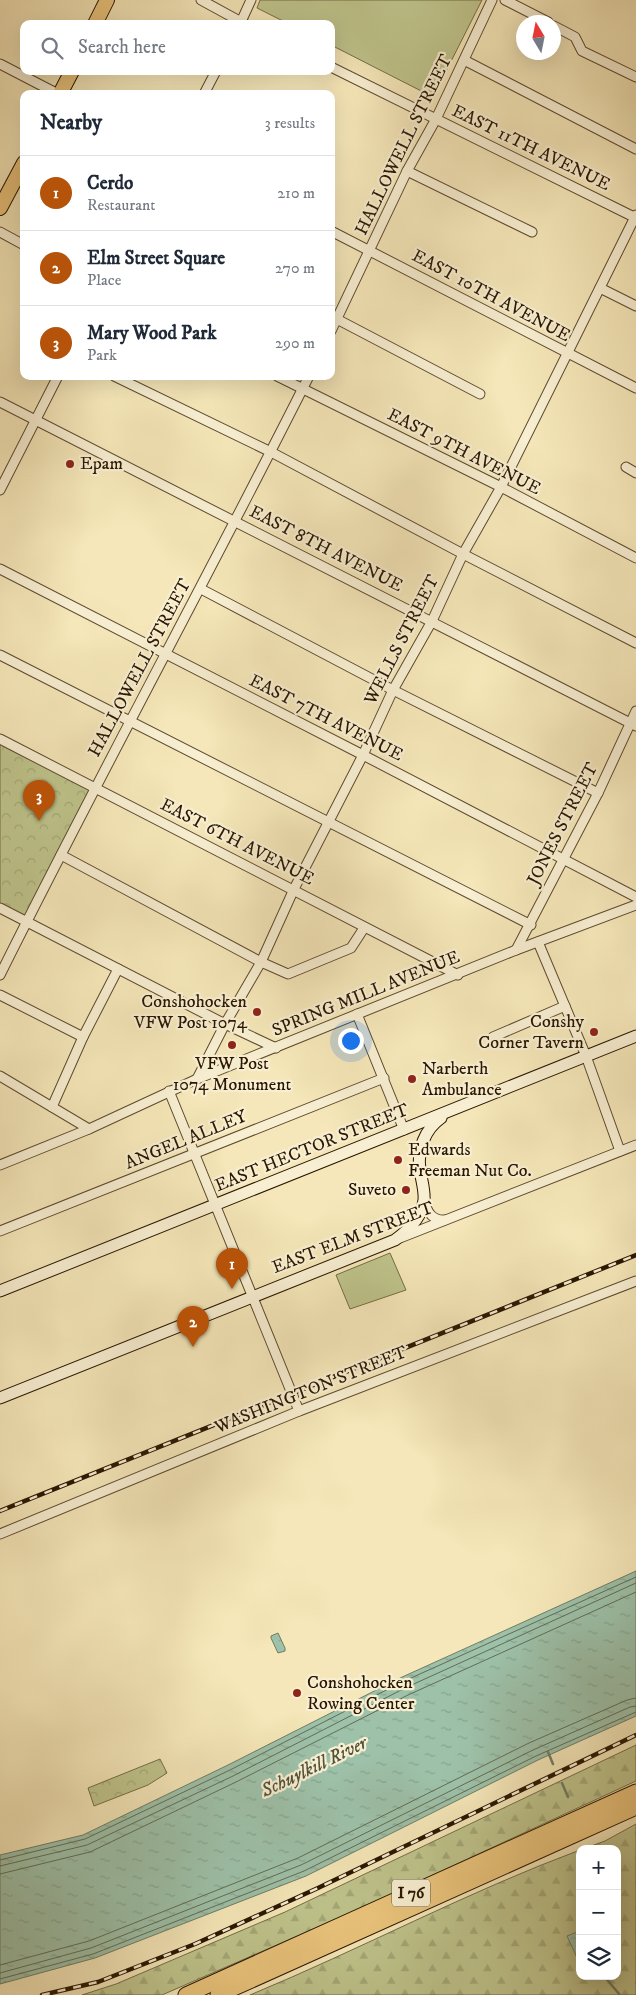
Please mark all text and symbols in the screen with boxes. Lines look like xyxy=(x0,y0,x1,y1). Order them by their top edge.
north arrow xyxy=(516,15,561,60)
search box xyxy=(20,20,335,75)
icon: search xyxy=(38,34,66,62)
text: Search here xyxy=(78,36,166,59)
street label: HALLOWELL STREET xyxy=(351,51,458,239)
street label: EAST 11TH AVENUE xyxy=(448,100,614,196)
text: Nearby xyxy=(40,110,102,136)
text: 3 results xyxy=(265,113,315,133)
text: Cerdo xyxy=(87,172,133,195)
text: 1 xyxy=(53,183,59,203)
text: 210 m xyxy=(277,183,315,203)
text: Restaurant xyxy=(87,195,155,215)
street label: EAST 10TH AVENUE xyxy=(408,245,574,347)
text: Elm Street Square xyxy=(87,247,225,270)
text: 2 xyxy=(52,258,60,278)
text: 270 m xyxy=(275,258,315,278)
text: Place xyxy=(87,270,121,290)
text: Mary Wood Park xyxy=(87,322,217,345)
text: 3 xyxy=(53,333,59,353)
text: 290 m xyxy=(275,333,315,353)
text: Park xyxy=(87,345,117,365)
street label: EAST 9TH AVENUE xyxy=(384,404,545,500)
place label: Epam xyxy=(80,453,123,475)
marker: Epam xyxy=(64,458,76,470)
street label: EAST 8TH AVENUE xyxy=(246,501,407,597)
street label: WELLS STREET xyxy=(359,571,444,709)
street label: HALLOWELL STREET xyxy=(84,575,196,761)
street label: EAST 7TH AVENUE xyxy=(245,670,407,766)
street label: JONES STREET xyxy=(522,759,604,891)
pin: 3 xyxy=(23,780,55,821)
street label: EAST 6TH AVENUE xyxy=(156,794,318,890)
street label: SPRING MILL AVENUE xyxy=(269,946,463,1042)
place label: Conshohocken VFW Post 1074 xyxy=(133,991,248,1034)
marker: Conshohocken VFW Post 1074 xyxy=(251,1006,263,1018)
place label: Conshy Corner Tavern xyxy=(478,1011,585,1054)
marker: Conshy Corner Tavern xyxy=(588,1026,600,1038)
your location xyxy=(338,1028,364,1054)
marker: VFW Post 1074 Monument xyxy=(226,1039,238,1051)
place label: VFW Post 1074 Monument xyxy=(173,1053,292,1096)
place label: Narberth Ambulance xyxy=(422,1058,502,1101)
marker: Narberth Ambulance xyxy=(406,1073,418,1085)
street label: EAST HECTOR STREET xyxy=(212,1099,413,1197)
street label: ANGEL ALLEY xyxy=(122,1105,251,1174)
place label: Edwards Freeman Nut Co. xyxy=(408,1139,532,1182)
marker: Edwards Freeman Nut Co. xyxy=(392,1154,404,1166)
place label: Suveto xyxy=(348,1179,396,1201)
marker: Suveto xyxy=(400,1184,412,1196)
street label: EAST ELM STREET xyxy=(269,1197,437,1279)
pin: 1 xyxy=(216,1248,248,1289)
pin: 2 xyxy=(177,1306,209,1347)
street label: WASHINGTON STREET xyxy=(211,1341,411,1439)
place label: Conshohocken Rowing Center xyxy=(307,1672,415,1715)
marker: Conshohocken Rowing Center xyxy=(291,1687,303,1699)
water label: Schuylkill River xyxy=(256,1730,373,1803)
map controls xyxy=(576,1845,621,1980)
button: + xyxy=(576,1845,621,1890)
road number: I 76 xyxy=(392,1880,430,1906)
button: − xyxy=(576,1890,621,1935)
button: layers xyxy=(576,1935,621,1980)

